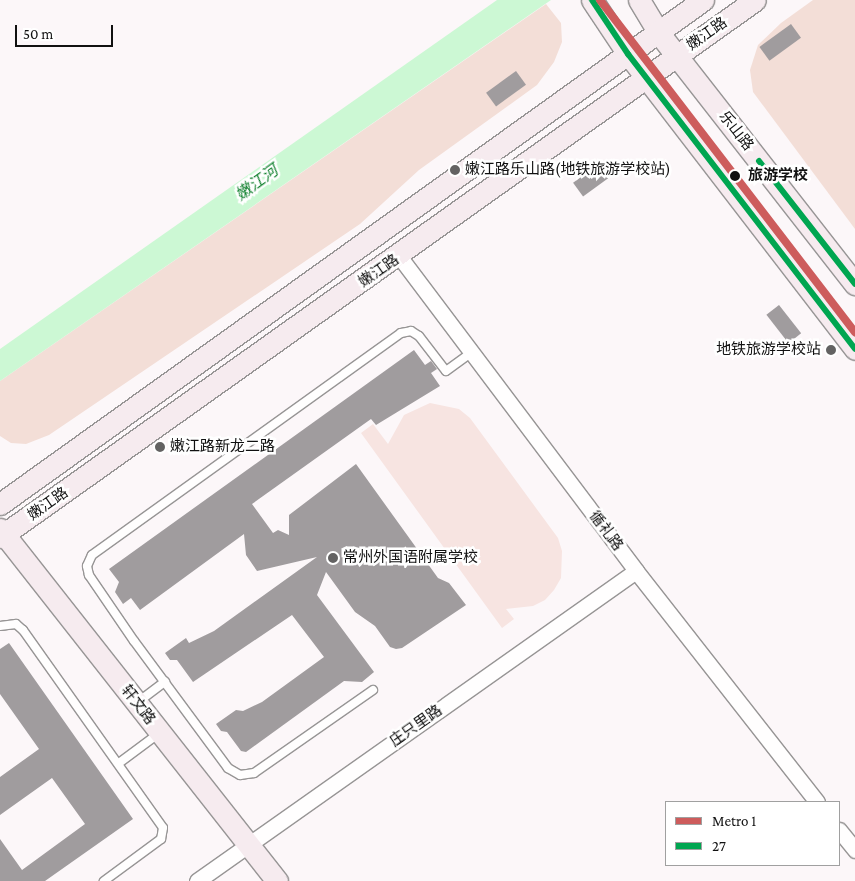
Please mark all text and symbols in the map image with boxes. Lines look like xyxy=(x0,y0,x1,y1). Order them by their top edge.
street label: 嫩江路 xyxy=(683,14,731,54)
scale bar xyxy=(18,15,115,47)
text: 50 m xyxy=(23,26,53,42)
street label: 乐山路 xyxy=(715,108,757,154)
water label: 嫩江河 xyxy=(232,161,282,205)
place label: 嫩江路乐山路(地铁旅游学校站) xyxy=(465,161,671,179)
marker: 嫩江路乐山路(地铁旅游学校站) xyxy=(449,164,461,176)
marker: 旅游学校 xyxy=(726,167,744,185)
place label: 旅游学校 xyxy=(748,167,808,185)
street label: 嫩江路 xyxy=(355,251,403,291)
place label: 地铁旅游学校站 xyxy=(716,341,821,359)
marker: 地铁旅游学校站 xyxy=(825,344,837,356)
place label: 嫩江路新龙二路 xyxy=(170,438,275,456)
marker: 嫩江路新龙二路 xyxy=(154,441,166,453)
street label: 嫩江路 xyxy=(24,484,72,524)
street label: 循礼路 xyxy=(585,508,627,554)
place label: 常州外国语附属学校 xyxy=(343,549,478,567)
marker: 常州外国语附属学校 xyxy=(327,552,339,564)
street label: 轩文路 xyxy=(117,682,159,728)
street label: 庄只里路 xyxy=(386,701,446,751)
legend xyxy=(665,801,840,866)
text: Metro 1 xyxy=(712,813,756,829)
text: 27 xyxy=(712,838,726,854)

